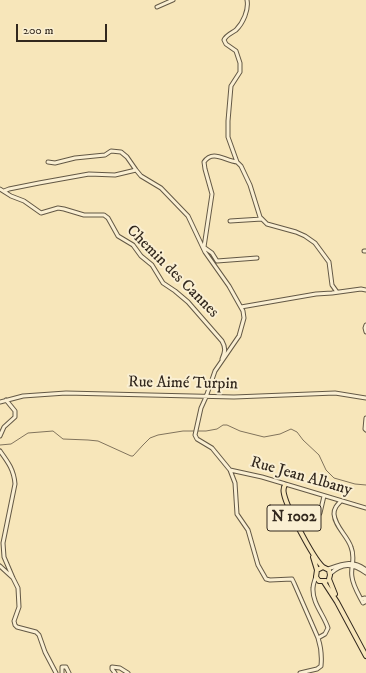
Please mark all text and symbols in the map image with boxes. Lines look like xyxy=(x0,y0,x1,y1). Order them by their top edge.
scale bar xyxy=(18,16,109,42)
text: 200 m xyxy=(23,23,53,38)
street label: Chemin des Cannes xyxy=(122,222,222,322)
street label: Rue Aimé Turpin xyxy=(128,373,238,395)
street label: Rue Jean Albany xyxy=(248,453,354,501)
road number: N 1002 xyxy=(267,505,321,531)

